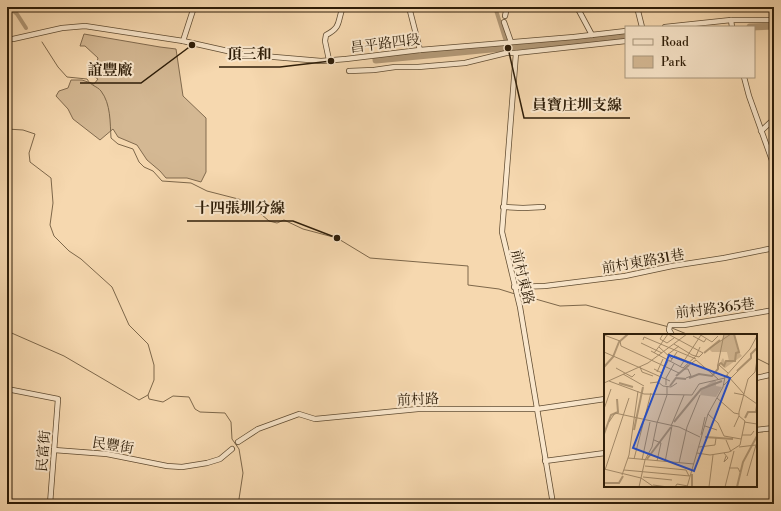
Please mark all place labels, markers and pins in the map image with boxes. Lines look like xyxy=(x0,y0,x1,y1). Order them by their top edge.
callout: 頂三和 xyxy=(219,40,280,67)
callout: 誼豐廠 xyxy=(80,56,141,83)
callout: 員寶庄圳支線 xyxy=(524,91,630,118)
callout: 十四張圳分線 xyxy=(187,194,293,221)

